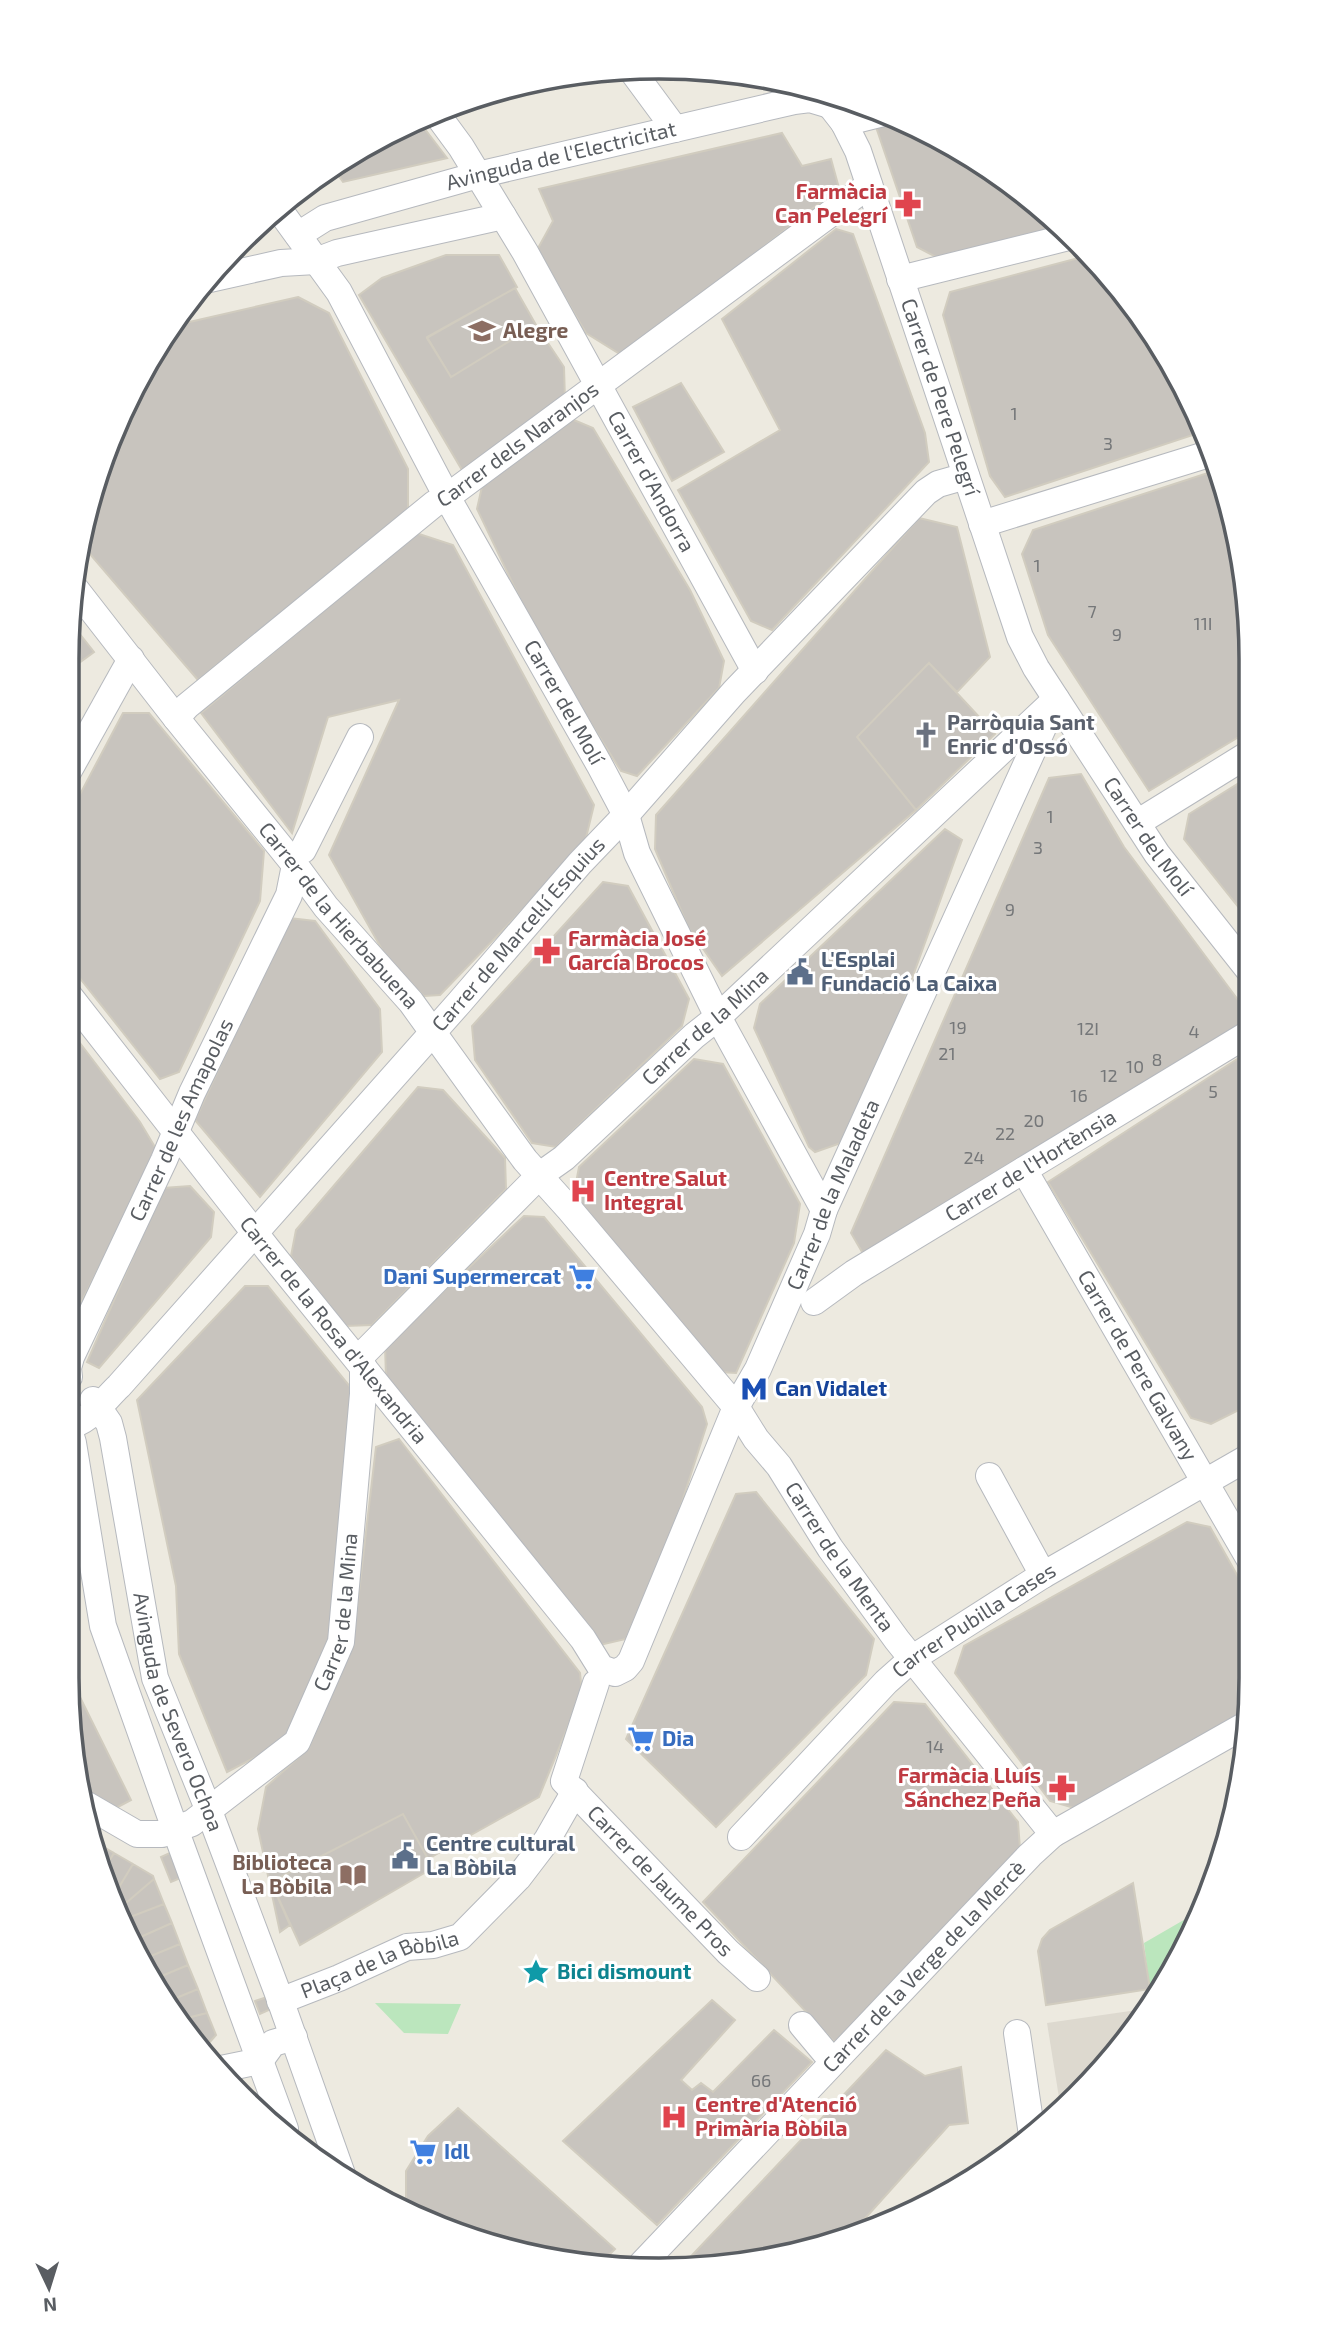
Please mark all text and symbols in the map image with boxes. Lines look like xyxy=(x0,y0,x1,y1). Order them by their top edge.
street label: Avinguda de l'Electricitat xyxy=(443,115,678,194)
place label: Farmàcia Can Pelegrí xyxy=(775,178,888,227)
pharmacy icon: Farmàcia Can Pelegrí xyxy=(893,189,923,219)
street label: Carrer de Pere Pelegrí xyxy=(897,295,986,499)
school or university icon: Alegre xyxy=(467,316,497,346)
place label: Alegre xyxy=(503,317,568,342)
street label: Carrer dels Naranjos xyxy=(432,375,603,511)
house number: 1 xyxy=(1010,402,1018,424)
street label: Carrer d'Andorra xyxy=(603,406,701,556)
house number: 3 xyxy=(1103,432,1113,454)
house number: 1 xyxy=(1033,554,1041,576)
house number: 7 xyxy=(1087,600,1097,622)
house number: 11I xyxy=(1193,612,1213,634)
house number: 9 xyxy=(1112,623,1122,645)
street label: Carrer del Molí xyxy=(520,635,611,769)
place label: Parròquia Sant Enric d'Ossó xyxy=(947,709,1095,758)
church icon: Parròquia Sant Enric d'Ossó xyxy=(911,720,941,750)
street label: Carrer del Molí xyxy=(1099,771,1200,901)
house number: 1 xyxy=(1046,805,1054,827)
street label: Carrer de la Hierbabuena xyxy=(254,816,425,1013)
street label: Carrer de Marcel·lí Esquius xyxy=(426,831,609,1036)
house number: 3 xyxy=(1033,836,1043,858)
house number: 9 xyxy=(1005,898,1015,920)
place label: Farmàcia José García Brocos xyxy=(568,925,707,974)
pharmacy icon: Farmàcia José García Brocos xyxy=(532,936,562,966)
place label: L'Esplai Fundació La Caixa xyxy=(821,946,997,995)
public building icon: L'Esplai Fundació La Caixa xyxy=(785,957,815,987)
street label: Carrer de la Mina xyxy=(636,962,773,1089)
street label: Carrer de les Amapolas xyxy=(123,1014,238,1225)
house number: 19 xyxy=(949,1016,967,1038)
house number: 12I xyxy=(1077,1017,1099,1039)
house number: 4 xyxy=(1188,1020,1200,1042)
house number: 21 xyxy=(938,1042,956,1064)
house number: 8 xyxy=(1152,1048,1162,1070)
house number: 10 xyxy=(1126,1055,1144,1077)
house number: 12 xyxy=(1100,1064,1118,1086)
house number: 5 xyxy=(1208,1080,1218,1102)
house number: 16 xyxy=(1070,1084,1088,1106)
street label: Carrer de la Maladeta xyxy=(780,1095,884,1293)
street label: Carrer de l'Hortènsia xyxy=(940,1103,1120,1226)
house number: 20 xyxy=(1024,1109,1044,1131)
house number: 22 xyxy=(995,1122,1015,1144)
house number: 24 xyxy=(963,1146,985,1168)
place label: Centre Salut Integral xyxy=(604,1165,727,1214)
hospital icon: Centre Salut Integral xyxy=(568,1176,598,1206)
street label: Carrer de la Rosa d'Alexandria xyxy=(236,1211,434,1448)
supermarket icon: Dani Supermercat xyxy=(567,1262,597,1292)
place label: Dani Supermercat xyxy=(383,1263,561,1288)
street label: Carrer de Pere Galvany xyxy=(1074,1265,1204,1465)
metro station icon: Can Vidalet xyxy=(739,1374,769,1404)
place label: Can Vidalet xyxy=(775,1375,887,1400)
street label: Carrer de la Menta xyxy=(781,1477,901,1636)
street label: Carrer de la Mina xyxy=(307,1532,362,1695)
street label: Carrer Pubilla Cases xyxy=(886,1557,1059,1682)
street label: Avinguda de Severo Ochoa xyxy=(129,1590,229,1834)
supermarket icon: Dia xyxy=(626,1724,656,1754)
place label: Dia xyxy=(662,1725,694,1750)
house number: 14 xyxy=(926,1735,944,1757)
place label: Farmàcia Lluís Sánchez Peña xyxy=(898,1762,1041,1811)
pharmacy icon: Farmàcia Lluís Sánchez Peña xyxy=(1047,1773,1077,1803)
street label: Carrer de Jaume Pros xyxy=(583,1799,739,1961)
place label: Centre cultural La Bòbila xyxy=(426,1830,575,1879)
public building icon: Centre cultural La Bòbila xyxy=(390,1841,420,1871)
place label: Biblioteca La Bòbila xyxy=(232,1849,332,1898)
street label: Carrer de la Verge de la Mercè xyxy=(817,1854,1030,2077)
library icon: Biblioteca La Bòbila xyxy=(338,1860,368,1890)
street label: Plaça de la Bòbila xyxy=(297,1924,461,2003)
place icon: Bici dismount xyxy=(521,1957,551,1987)
place label: Bici dismount xyxy=(557,1958,692,1983)
house number: 66 xyxy=(751,2069,771,2091)
place label: Centre d'Atenció Primària Bòbila xyxy=(695,2091,857,2140)
hospital icon: Centre d'Atenció Primària Bòbila xyxy=(659,2102,689,2132)
supermarket icon: Idl xyxy=(408,2137,438,2167)
place label: Idl xyxy=(444,2138,470,2163)
north arrow xyxy=(14,2253,84,2323)
text: N xyxy=(43,2294,58,2317)

